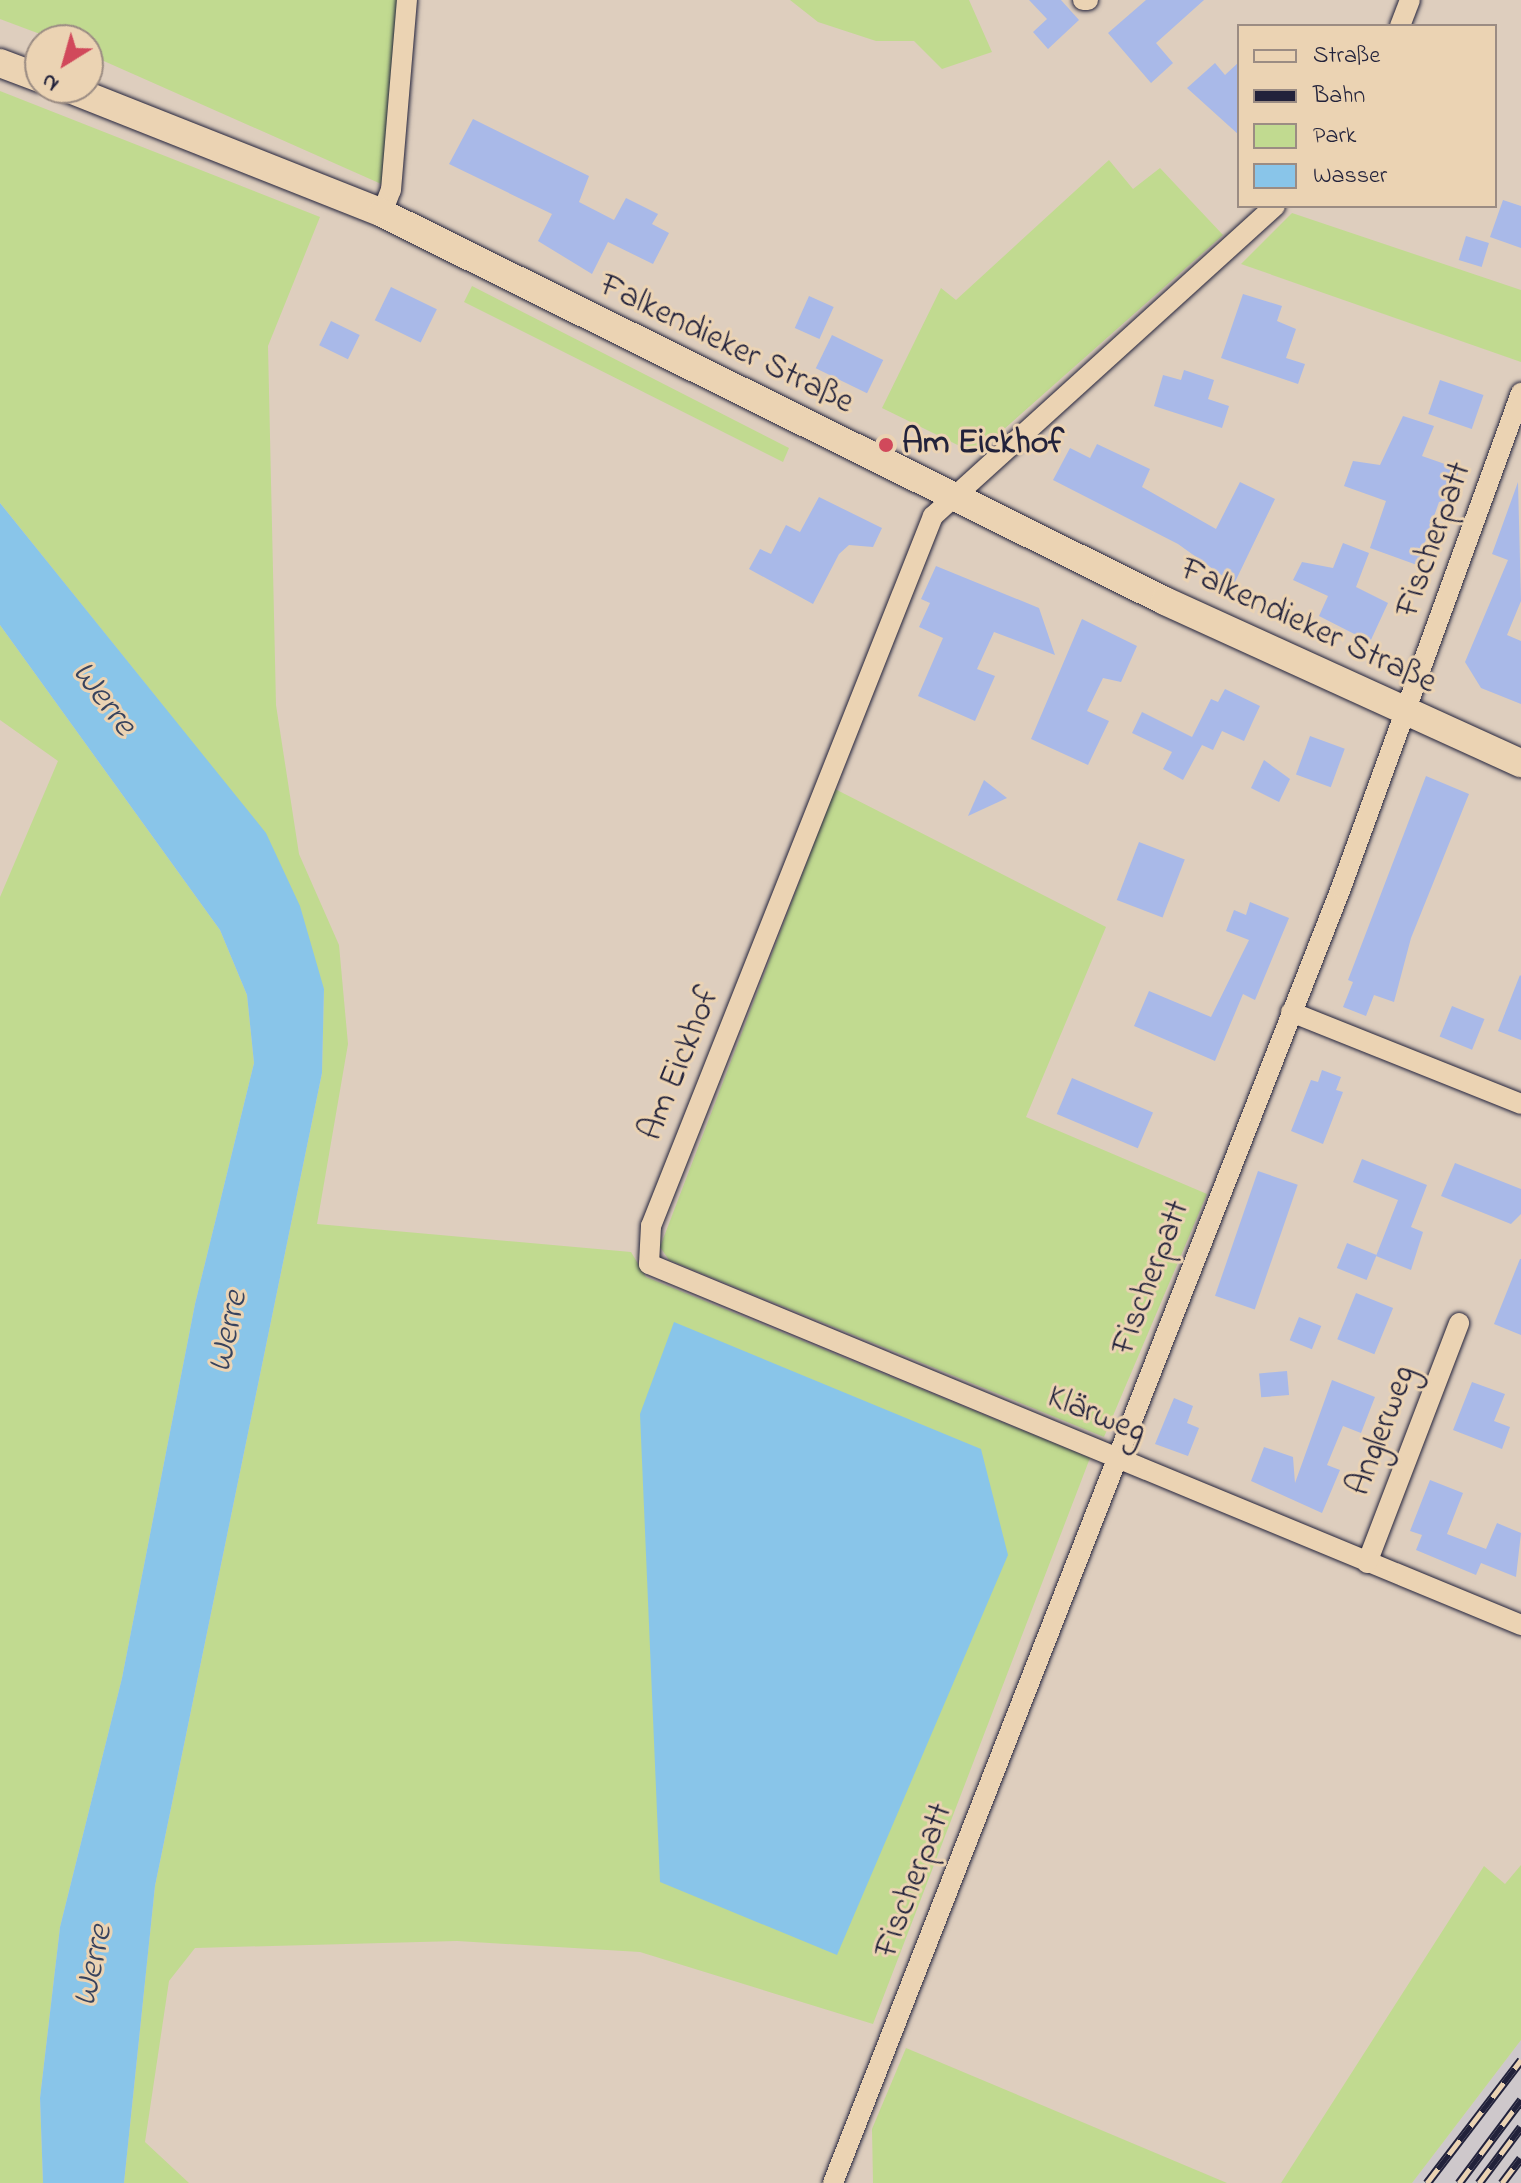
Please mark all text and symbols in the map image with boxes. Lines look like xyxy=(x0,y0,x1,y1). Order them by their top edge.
north arrow xyxy=(24,24,104,104)
legend xyxy=(1237,24,1497,208)
text: Straße xyxy=(1313,39,1380,74)
text: N xyxy=(35,64,66,99)
text: Bahn xyxy=(1313,79,1365,114)
text: Park xyxy=(1313,119,1356,154)
text: Wasser xyxy=(1313,159,1387,194)
street label: Falkendieker Straße xyxy=(592,266,860,424)
place label: Am Eickhof xyxy=(902,425,1064,465)
marker: Am Eickhof xyxy=(877,436,895,454)
street label: Fischerpatt xyxy=(1388,457,1482,623)
street label: Falkendieker Straße xyxy=(1174,550,1442,704)
water label: Werre xyxy=(61,653,145,745)
street label: Am Eickhof xyxy=(632,981,730,1147)
street label: Fischerpatt xyxy=(1104,1195,1200,1361)
water label: Werre xyxy=(199,1287,259,1377)
street label: Anglerweg xyxy=(1340,1360,1426,1502)
street label: Klärweg xyxy=(1041,1378,1151,1454)
street label: Fischerpatt xyxy=(867,1798,963,1964)
water label: Werre xyxy=(64,1921,124,2011)

